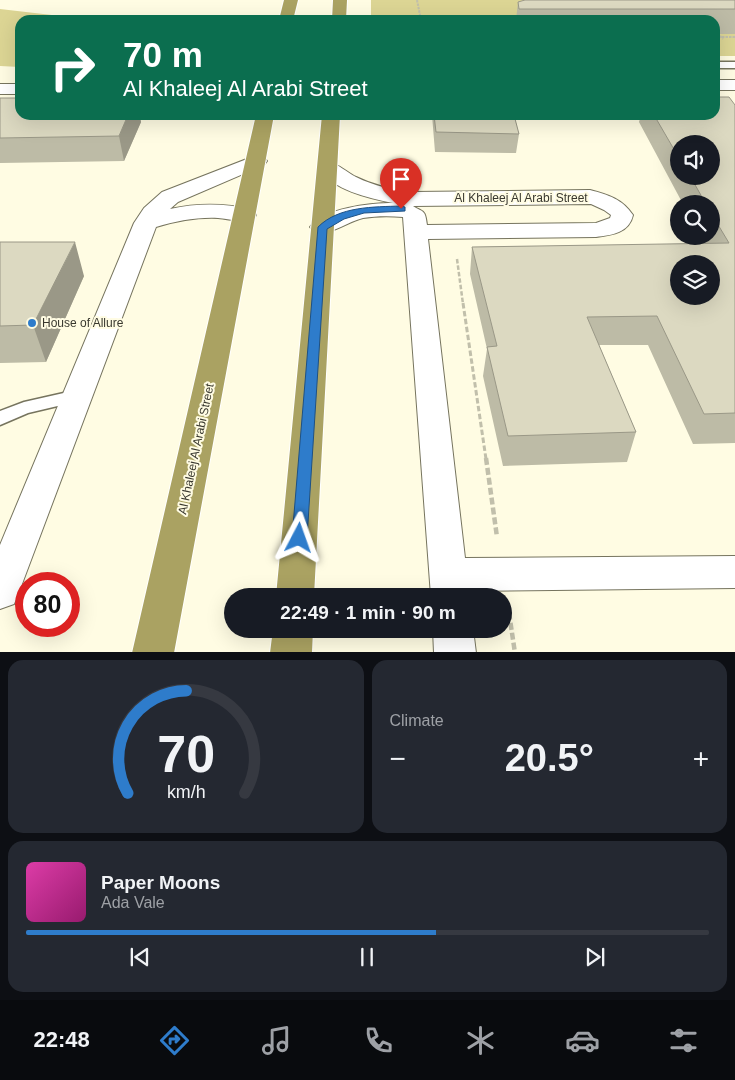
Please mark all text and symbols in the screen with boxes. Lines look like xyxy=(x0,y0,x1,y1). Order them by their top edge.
icon: right xyxy=(40,35,105,100)
text: 70 m xyxy=(123,35,203,74)
text: Al Khaleej Al Arabi Street xyxy=(123,76,368,101)
map controls xyxy=(670,135,720,305)
button: sound xyxy=(670,135,720,185)
pin xyxy=(380,158,422,209)
icon: arrive xyxy=(387,165,415,193)
street label: Al Khaleej Al Arabi Street xyxy=(454,191,588,205)
button: search xyxy=(670,195,720,245)
button: layers xyxy=(670,255,720,305)
place label: House of Allure xyxy=(42,316,124,330)
marker: House of Allure xyxy=(26,317,38,329)
street label: Al Khaleej Al Arabi Street xyxy=(175,382,217,516)
position arrow xyxy=(272,511,324,563)
speed limit sign: 80 xyxy=(15,572,80,637)
text: 22:49 · 1 min · 90 m xyxy=(280,602,456,623)
text: Climate xyxy=(390,712,444,729)
text: 70 xyxy=(157,725,215,783)
text: 20.5° xyxy=(505,737,594,779)
text: − xyxy=(390,743,406,774)
text: + xyxy=(693,743,709,774)
text: km/h xyxy=(166,782,205,802)
text: Paper Moons xyxy=(101,872,220,893)
text: Ada Vale xyxy=(101,894,165,911)
icon: previous xyxy=(126,943,154,971)
icon: pause xyxy=(353,943,381,971)
icon: next xyxy=(581,943,609,971)
icon: directions xyxy=(157,1023,192,1058)
icon: music xyxy=(259,1023,294,1058)
icon: phone xyxy=(361,1023,396,1058)
icon: climate xyxy=(463,1023,498,1058)
icon: car xyxy=(565,1023,600,1058)
icon: filters xyxy=(666,1023,701,1058)
text: 22:48 xyxy=(33,1027,90,1052)

